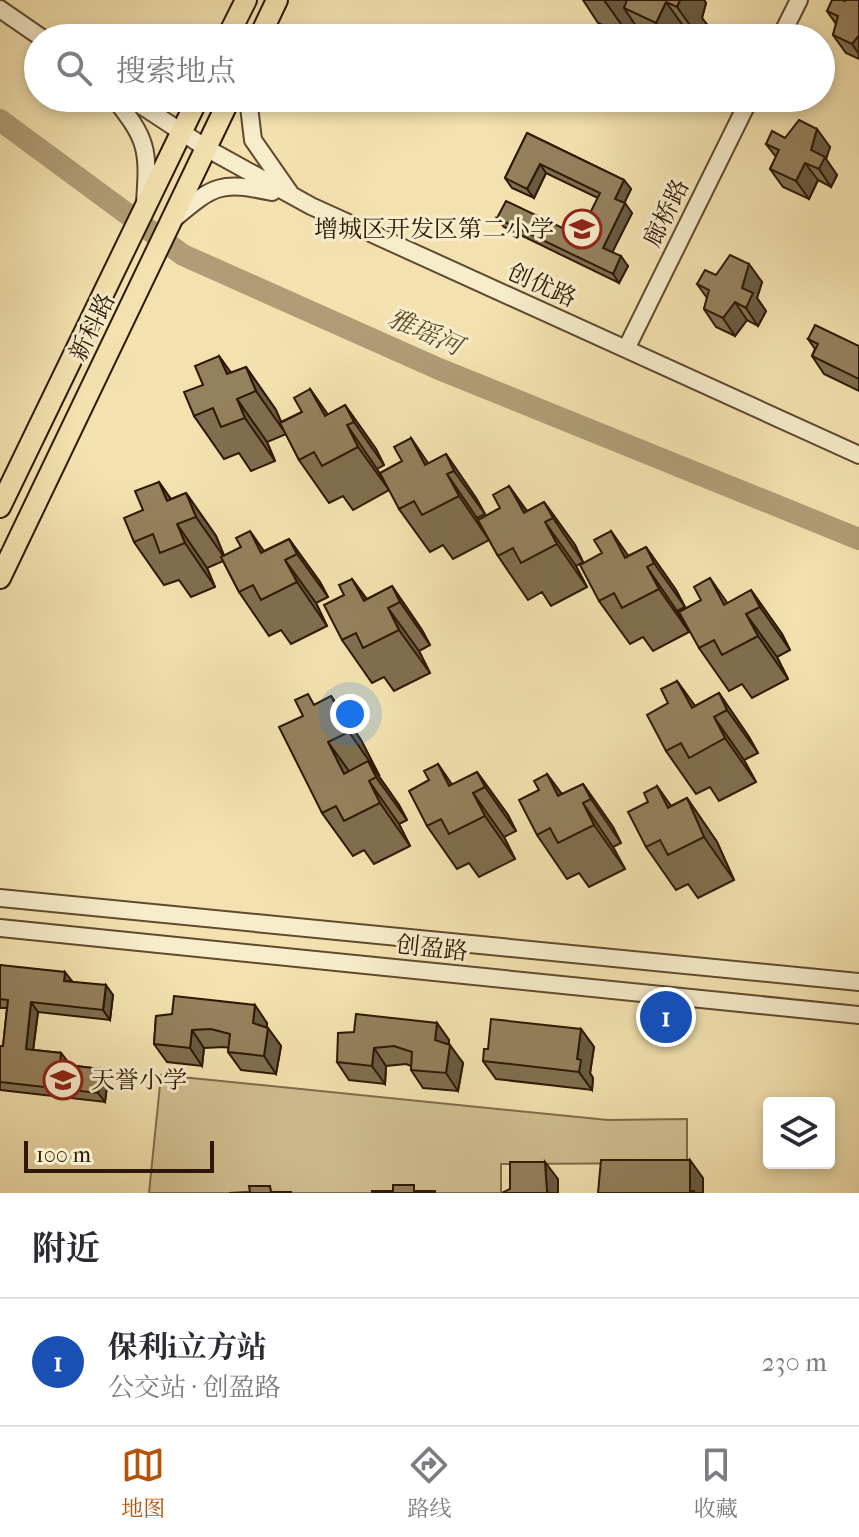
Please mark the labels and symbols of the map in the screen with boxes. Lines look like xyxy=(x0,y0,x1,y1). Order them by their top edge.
street label: 廊桥路 xyxy=(638,175,694,251)
school or university icon: 增城区开发区第二小学 xyxy=(561,208,603,250)
place label: 增城区开发区第二小学 xyxy=(314,215,554,243)
street label: 创优路 xyxy=(503,258,581,312)
street label: 新科路 xyxy=(64,289,120,365)
water label: 雅瑶河 xyxy=(383,302,471,364)
your location xyxy=(330,694,370,734)
street label: 创盈路 xyxy=(395,930,469,966)
pin: 1 xyxy=(640,987,692,1047)
school or university icon: 天誉小学 xyxy=(42,1059,84,1101)
place label: 天誉小学 xyxy=(91,1066,187,1094)
scale bar xyxy=(24,1137,214,1173)

